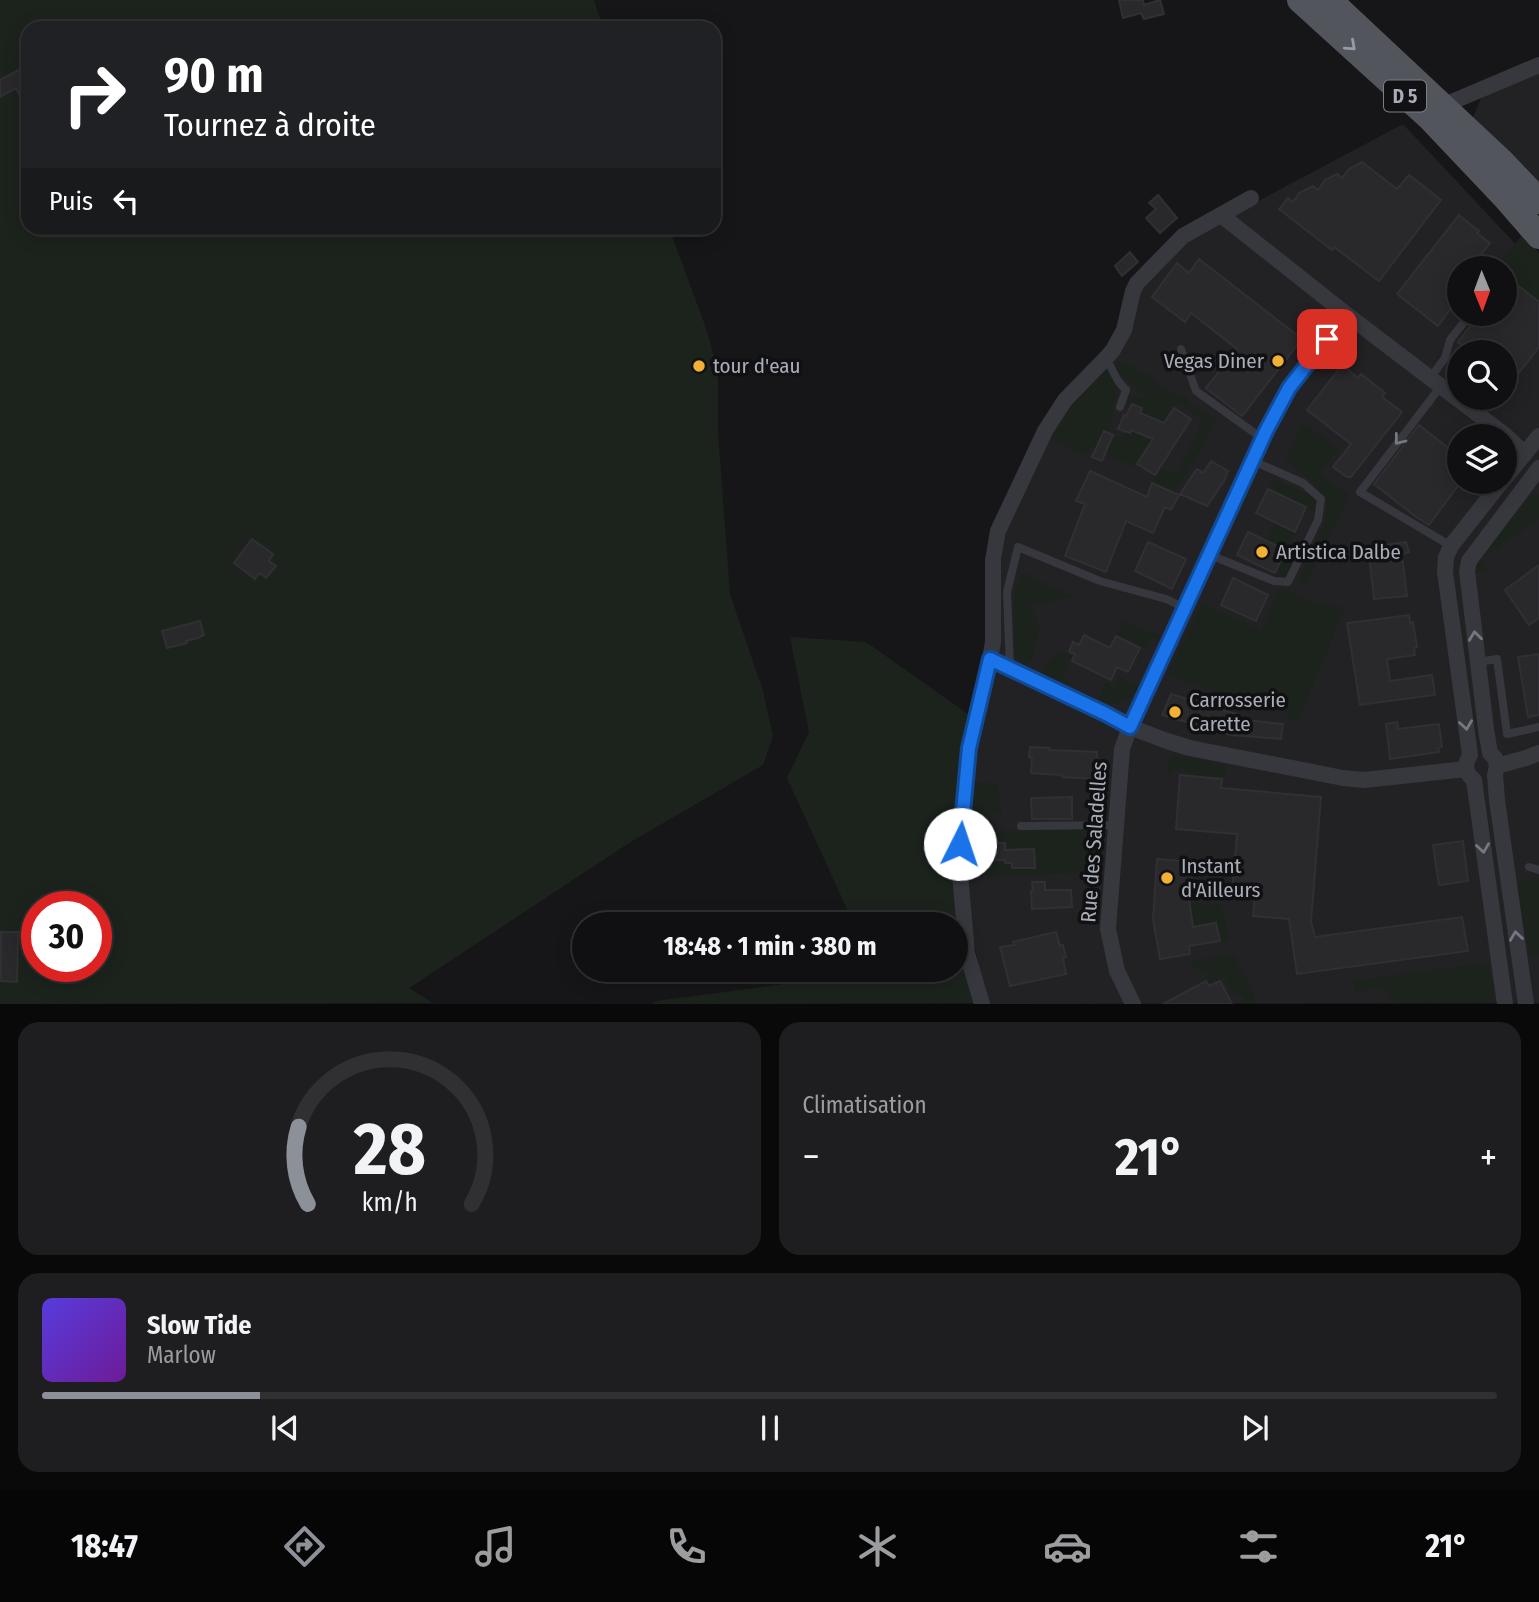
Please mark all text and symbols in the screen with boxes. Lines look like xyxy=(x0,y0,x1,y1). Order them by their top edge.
one-way arrow xyxy=(1343,38,1356,50)
text: 90 m xyxy=(164,46,264,105)
icon: right xyxy=(49,49,140,140)
road number: D 5 xyxy=(1384,80,1426,111)
text: Tournez à droite xyxy=(164,106,376,144)
icon: left xyxy=(107,182,145,220)
text: Puis xyxy=(49,186,93,217)
north arrow xyxy=(1447,256,1517,326)
map controls xyxy=(1447,256,1517,494)
pin xyxy=(1297,309,1357,369)
icon: arrive xyxy=(1308,320,1346,358)
button: search xyxy=(1447,340,1517,410)
place label: Vegas Diner xyxy=(1164,348,1265,374)
place label: tour d'eau xyxy=(713,353,801,379)
marker: Vegas Diner xyxy=(1270,353,1286,369)
marker: tour d'eau xyxy=(691,358,707,374)
button: layers xyxy=(1447,424,1517,494)
one-way arrow xyxy=(1395,432,1408,445)
place label: Artistica Dalbe xyxy=(1276,539,1401,565)
marker: Artistica Dalbe xyxy=(1254,544,1270,560)
one-way arrow xyxy=(1468,630,1483,642)
place label: Carrosserie Carette xyxy=(1189,687,1286,737)
marker: Carrosserie Carette xyxy=(1167,704,1183,720)
one-way arrow xyxy=(1458,719,1473,731)
street label: Rue des Saladelles xyxy=(1075,761,1113,923)
position arrow xyxy=(923,807,997,881)
one-way arrow xyxy=(1475,842,1490,854)
place label: Instant d'Ailleurs xyxy=(1181,853,1261,903)
marker: Instant d'Ailleurs xyxy=(1159,870,1175,886)
speed limit sign: 30 xyxy=(21,891,112,982)
one-way arrow xyxy=(1509,930,1524,942)
text: 18:48 · 1 min · 380 m xyxy=(663,931,877,962)
text: Climatisation xyxy=(803,1091,927,1119)
text: 28 xyxy=(352,1107,425,1194)
text: 21° xyxy=(1115,1126,1184,1189)
text: − xyxy=(803,1134,820,1180)
text: + xyxy=(1480,1134,1497,1180)
text: km/h xyxy=(361,1188,417,1218)
text: Slow Tide xyxy=(147,1310,251,1341)
text: Marlow xyxy=(147,1341,216,1369)
icon: previous xyxy=(266,1409,304,1447)
icon: pause xyxy=(751,1409,789,1447)
icon: next xyxy=(1236,1409,1274,1447)
icon: directions xyxy=(280,1522,329,1571)
icon: music xyxy=(471,1522,520,1571)
icon: phone xyxy=(662,1522,711,1571)
icon: climate xyxy=(853,1522,902,1571)
icon: car xyxy=(1043,1522,1092,1571)
icon: filters xyxy=(1234,1522,1283,1571)
text: 18:47 xyxy=(71,1527,138,1565)
text: 21° xyxy=(1425,1527,1468,1565)

